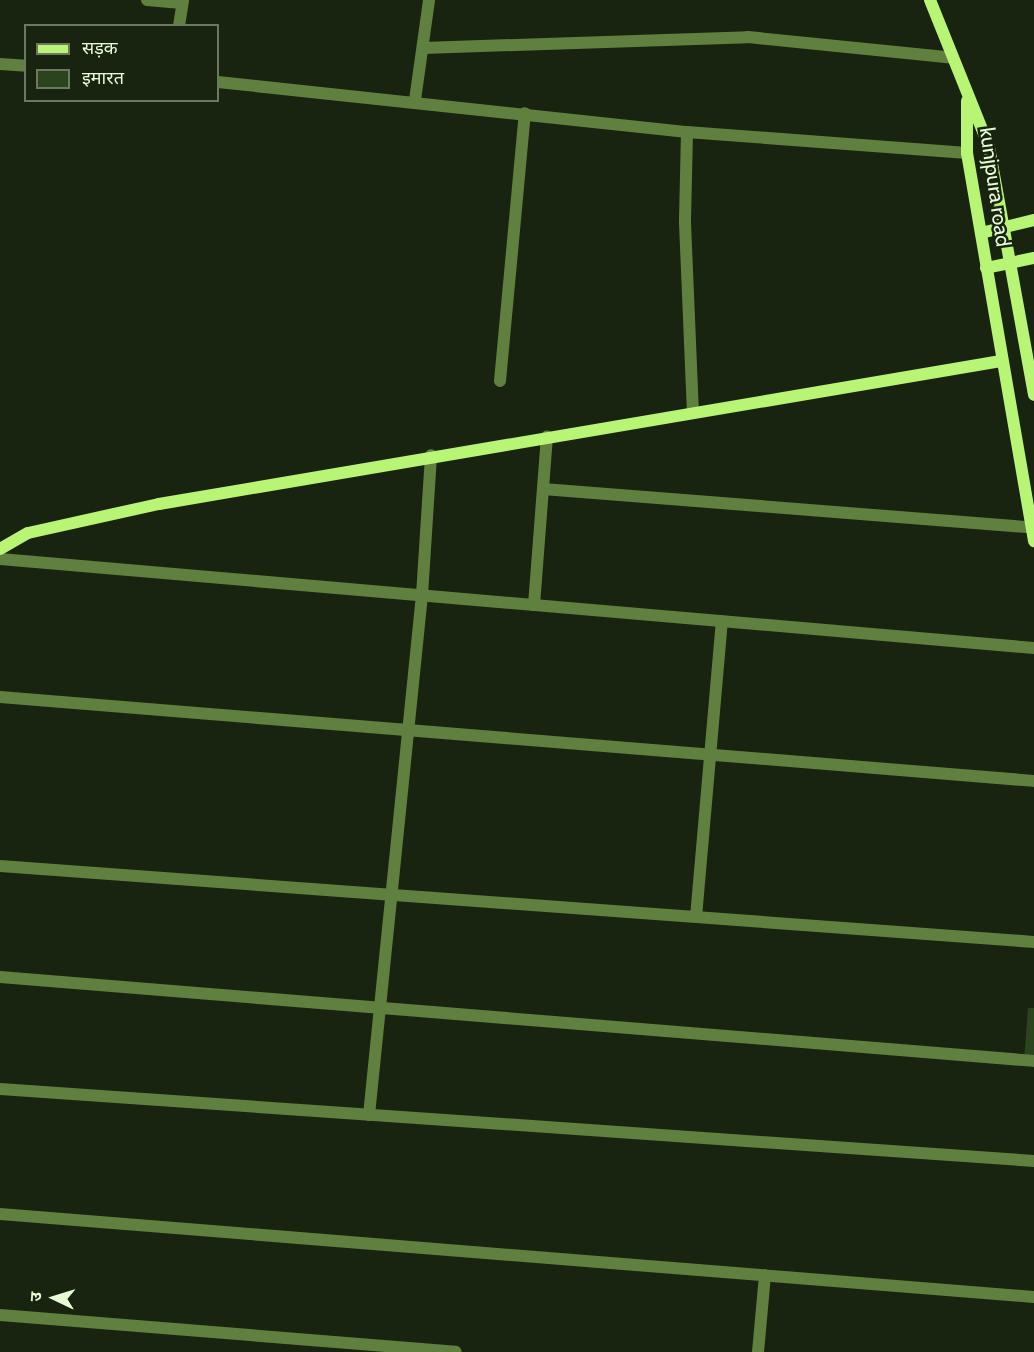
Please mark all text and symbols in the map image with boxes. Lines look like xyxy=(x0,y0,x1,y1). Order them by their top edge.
legend xyxy=(24,24,219,102)
text: सड़क xyxy=(82,37,118,59)
text: इमारत xyxy=(82,67,124,89)
street label: kunjpura road xyxy=(974,126,1016,248)
north arrow xyxy=(24,1268,84,1328)
text: उ xyxy=(26,1291,45,1302)

